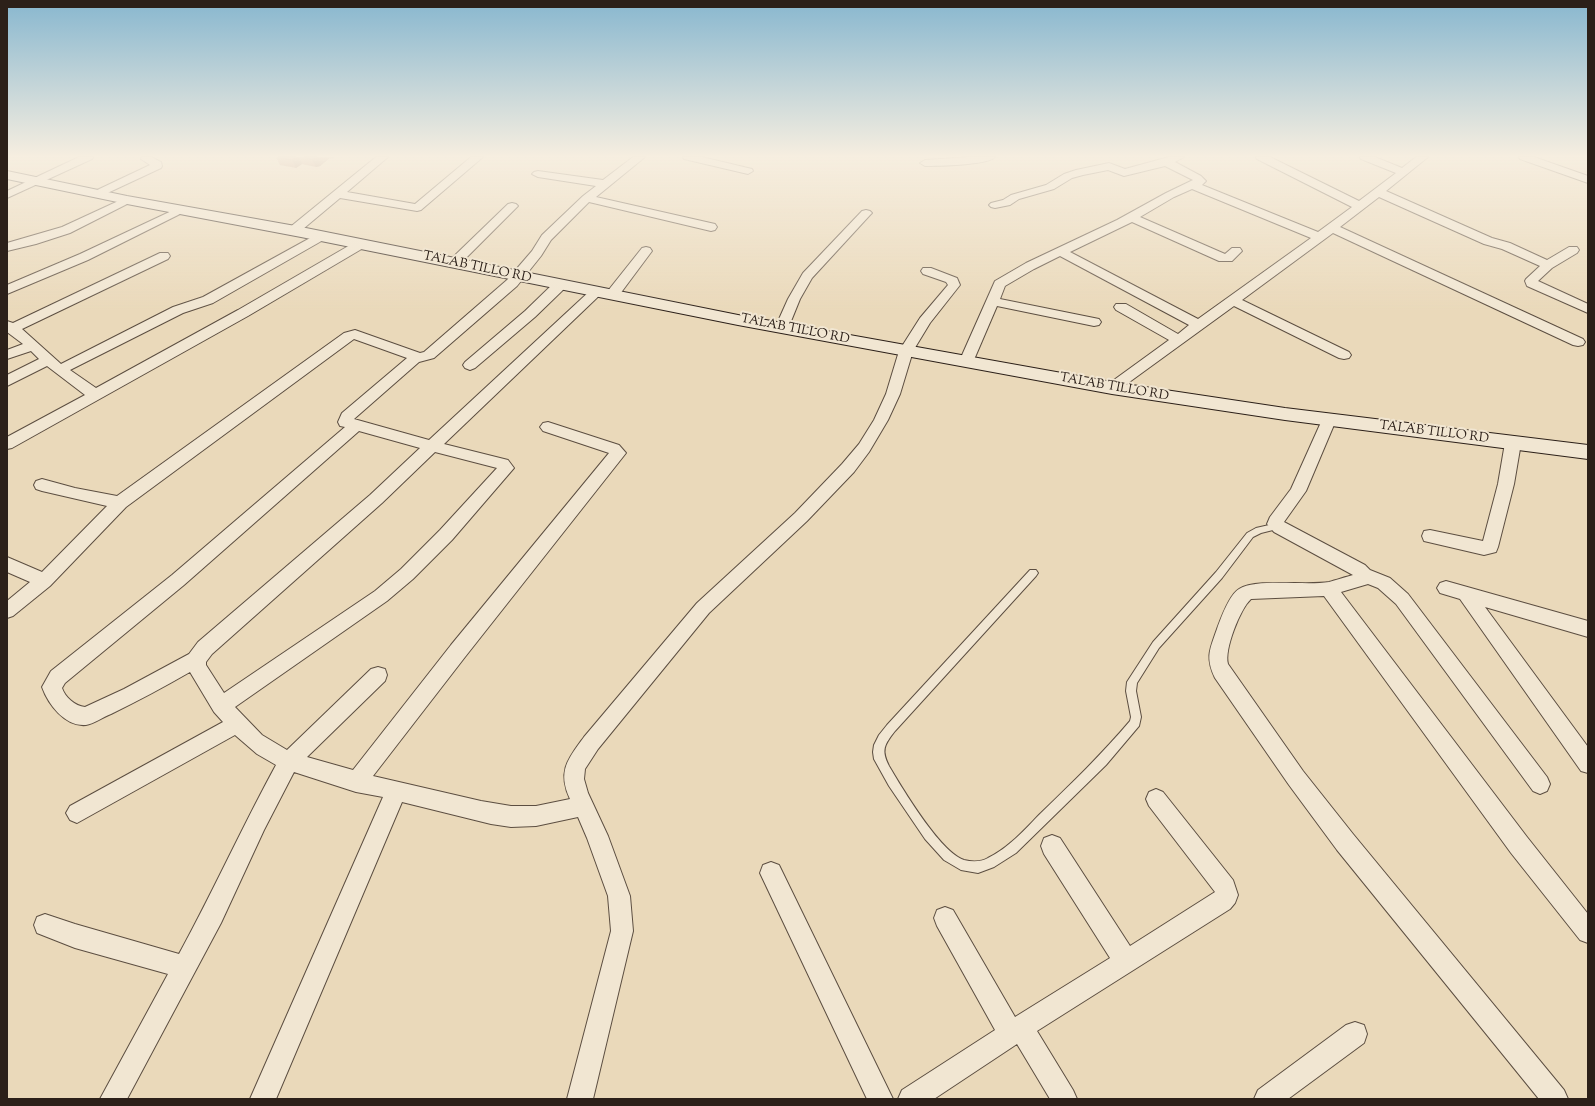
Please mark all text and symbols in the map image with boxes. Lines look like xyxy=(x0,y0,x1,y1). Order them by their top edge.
street label: TALAB TILLO RD xyxy=(421,249,533,287)
street label: TALAB TILLO RD xyxy=(739,312,851,348)
street label: TALAB TILLO RD xyxy=(1058,371,1170,405)
street label: TALAB TILLO RD xyxy=(1378,419,1490,447)

